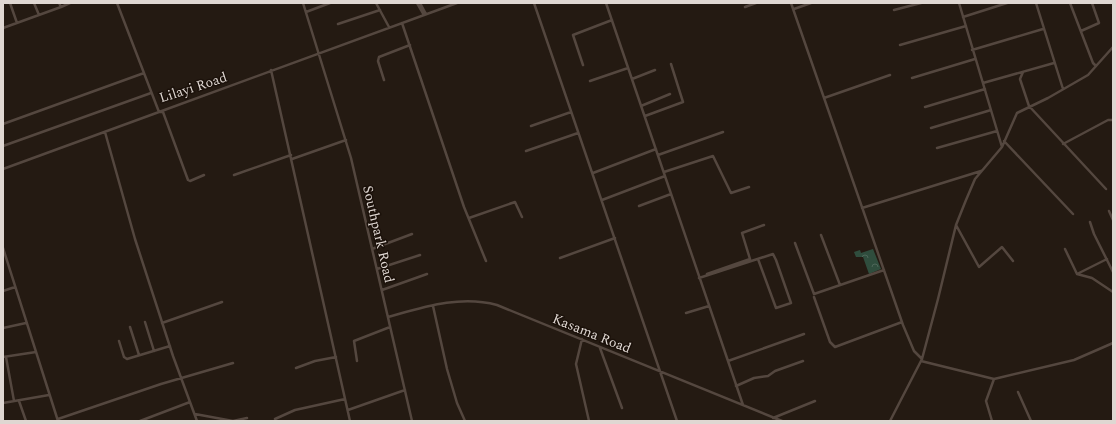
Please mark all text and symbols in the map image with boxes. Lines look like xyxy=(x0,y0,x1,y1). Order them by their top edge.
street label: Lilayi Road xyxy=(156,67,230,108)
street label: Southpark Road xyxy=(357,183,400,285)
street label: Kasama Road xyxy=(549,308,635,359)

